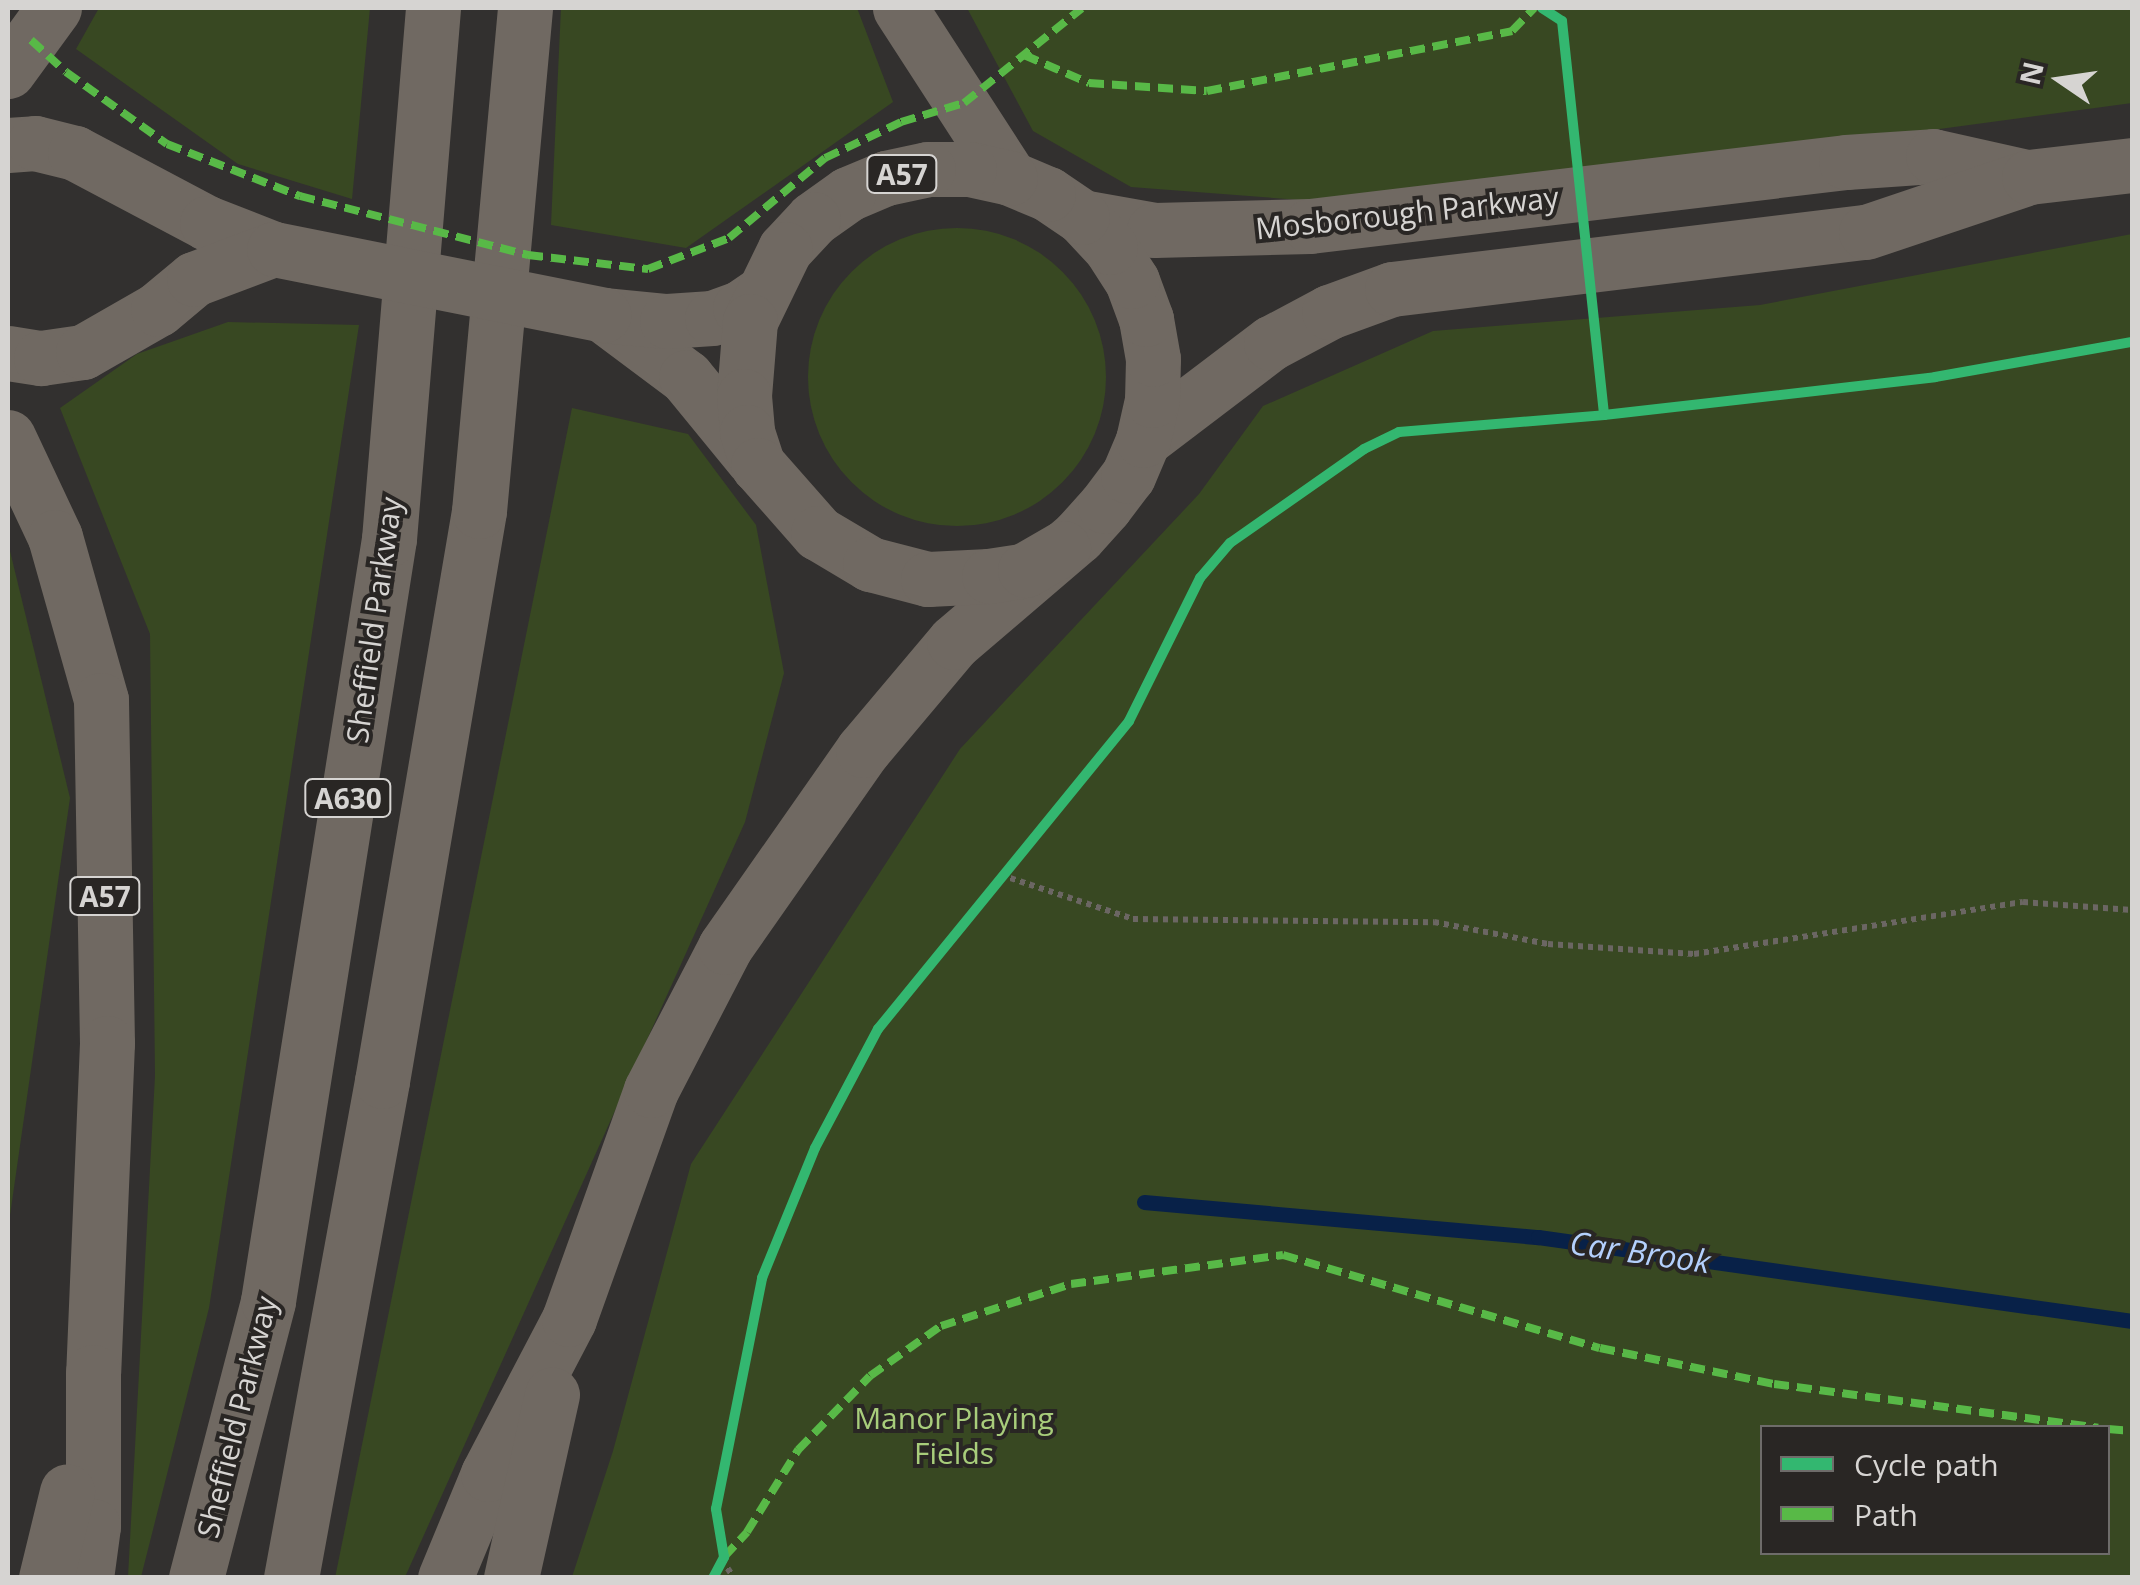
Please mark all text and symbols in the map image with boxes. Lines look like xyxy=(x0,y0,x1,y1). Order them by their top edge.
north arrow xyxy=(2010,30,2110,130)
text: N xyxy=(2010,58,2052,89)
road number: A57 xyxy=(864,151,940,197)
street label: Mosborough Parkway xyxy=(1254,179,1560,247)
street label: Sheffield Parkway xyxy=(339,495,409,745)
road number: A630 xyxy=(303,775,393,821)
road number: A57 xyxy=(68,873,142,919)
water label: Car Brook xyxy=(1567,1223,1713,1281)
street label: Sheffield Parkway xyxy=(190,1292,284,1542)
park label: Manor Playing Fields xyxy=(854,1400,1054,1470)
legend xyxy=(1760,1425,2110,1555)
text: Cycle path xyxy=(1854,1444,1999,1485)
text: Path xyxy=(1854,1494,1918,1535)

